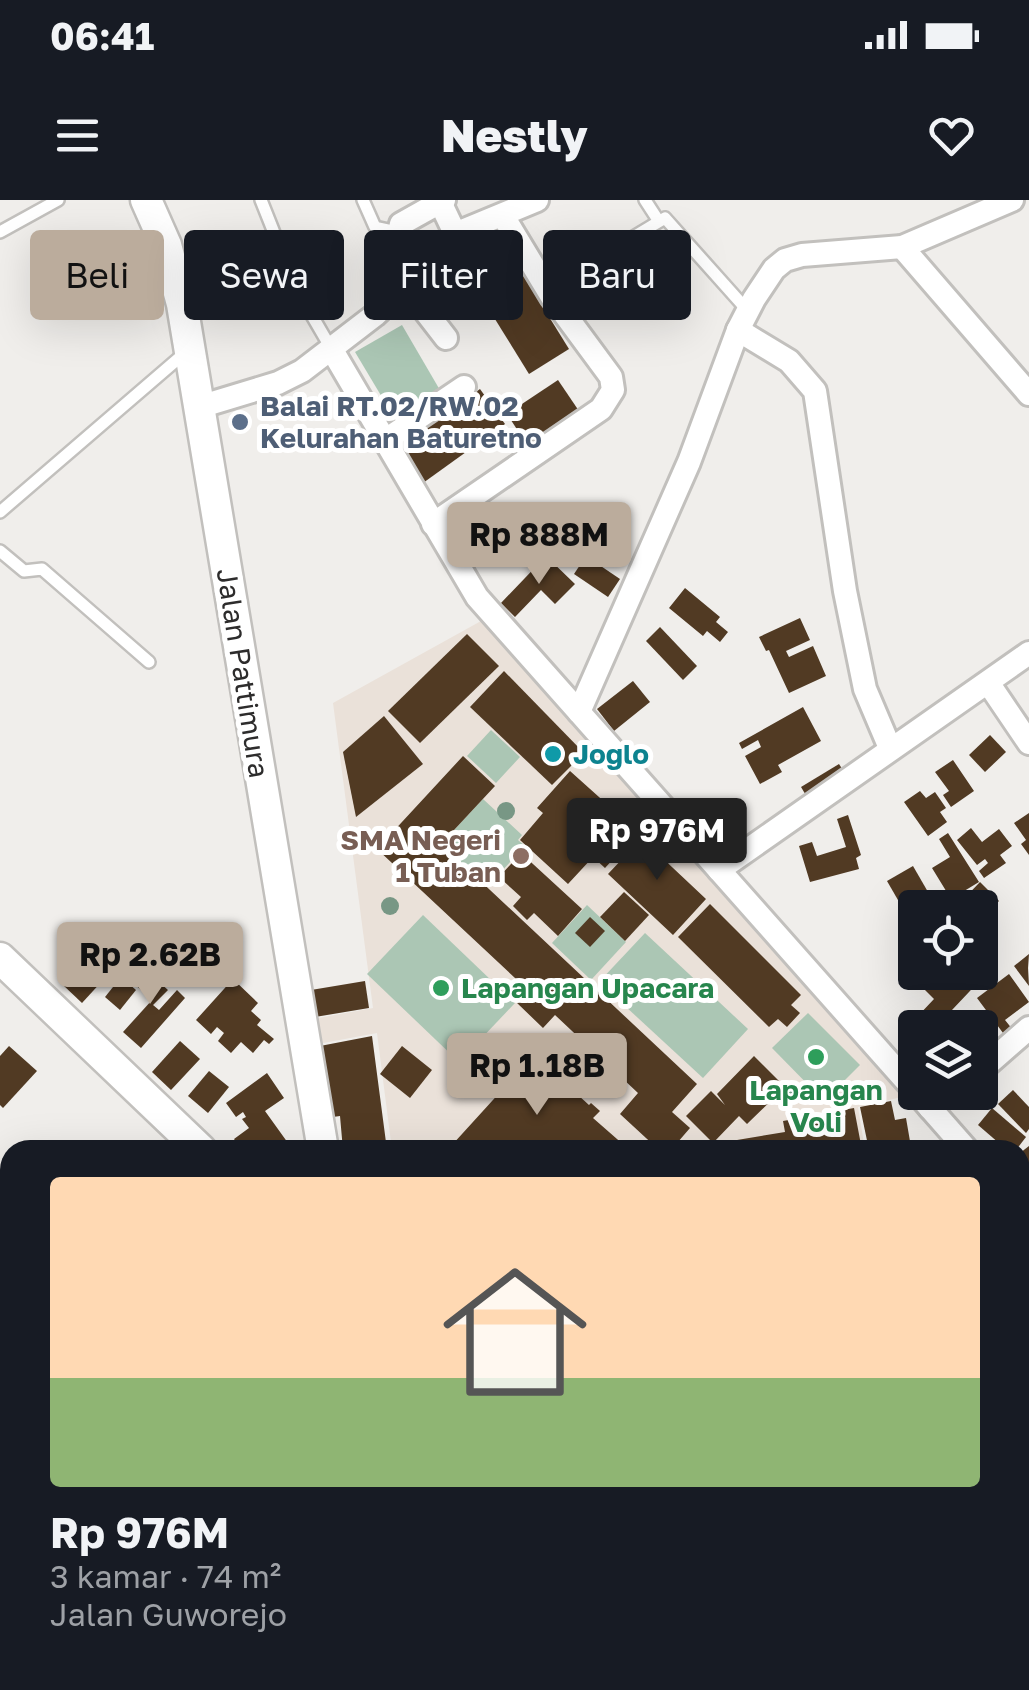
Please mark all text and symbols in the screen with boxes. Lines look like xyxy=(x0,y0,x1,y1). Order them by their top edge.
text: 06:41 xyxy=(50,13,154,58)
icon: menu xyxy=(50,108,105,163)
text: Nestly xyxy=(441,108,588,162)
icon: heart xyxy=(924,108,979,163)
chip: Beli xyxy=(30,230,164,320)
chip: Sewa xyxy=(184,230,344,320)
chip: Filter xyxy=(364,230,523,320)
chip: Baru xyxy=(543,230,691,320)
place label: Balai RT.02/RW.02 Kelurahan Baturetno xyxy=(260,389,542,454)
marker: Balai RT.02/RW.02 Kelurahan Baturetno xyxy=(229,411,251,433)
pin: Rp 888M xyxy=(447,502,631,587)
text: Rp 888M xyxy=(469,515,609,553)
street label: Jalan Pattimura xyxy=(211,566,276,780)
place label: Joglo xyxy=(573,737,649,770)
marker: Joglo xyxy=(542,743,564,765)
pin: Rp 976M xyxy=(565,798,749,883)
text: Rp 976M xyxy=(589,811,725,849)
place label: SMA Negeri 1 Tuban xyxy=(340,823,501,888)
marker: SMA Negeri 1 Tuban xyxy=(510,845,532,867)
map controls xyxy=(898,890,998,1110)
button: locate xyxy=(898,890,998,990)
pin: Rp 2.62B xyxy=(47,922,253,1007)
text: Rp 2.62B xyxy=(79,935,221,973)
place label: Lapangan Upacara xyxy=(461,971,714,1004)
marker: Lapangan Upacara xyxy=(430,977,452,999)
button: layers xyxy=(898,1010,998,1110)
pin: Rp 1.18B xyxy=(434,1033,640,1118)
text: Rp 1.18B xyxy=(469,1046,605,1084)
marker: Lapangan Voli xyxy=(805,1046,827,1068)
place label: Lapangan Voli xyxy=(749,1073,883,1138)
icon: home xyxy=(425,1242,605,1422)
text: Rp 976M xyxy=(50,1507,229,1557)
text: 3 kamar · 74 m² xyxy=(50,1557,281,1595)
text: Jalan Guworejo xyxy=(50,1595,287,1633)

